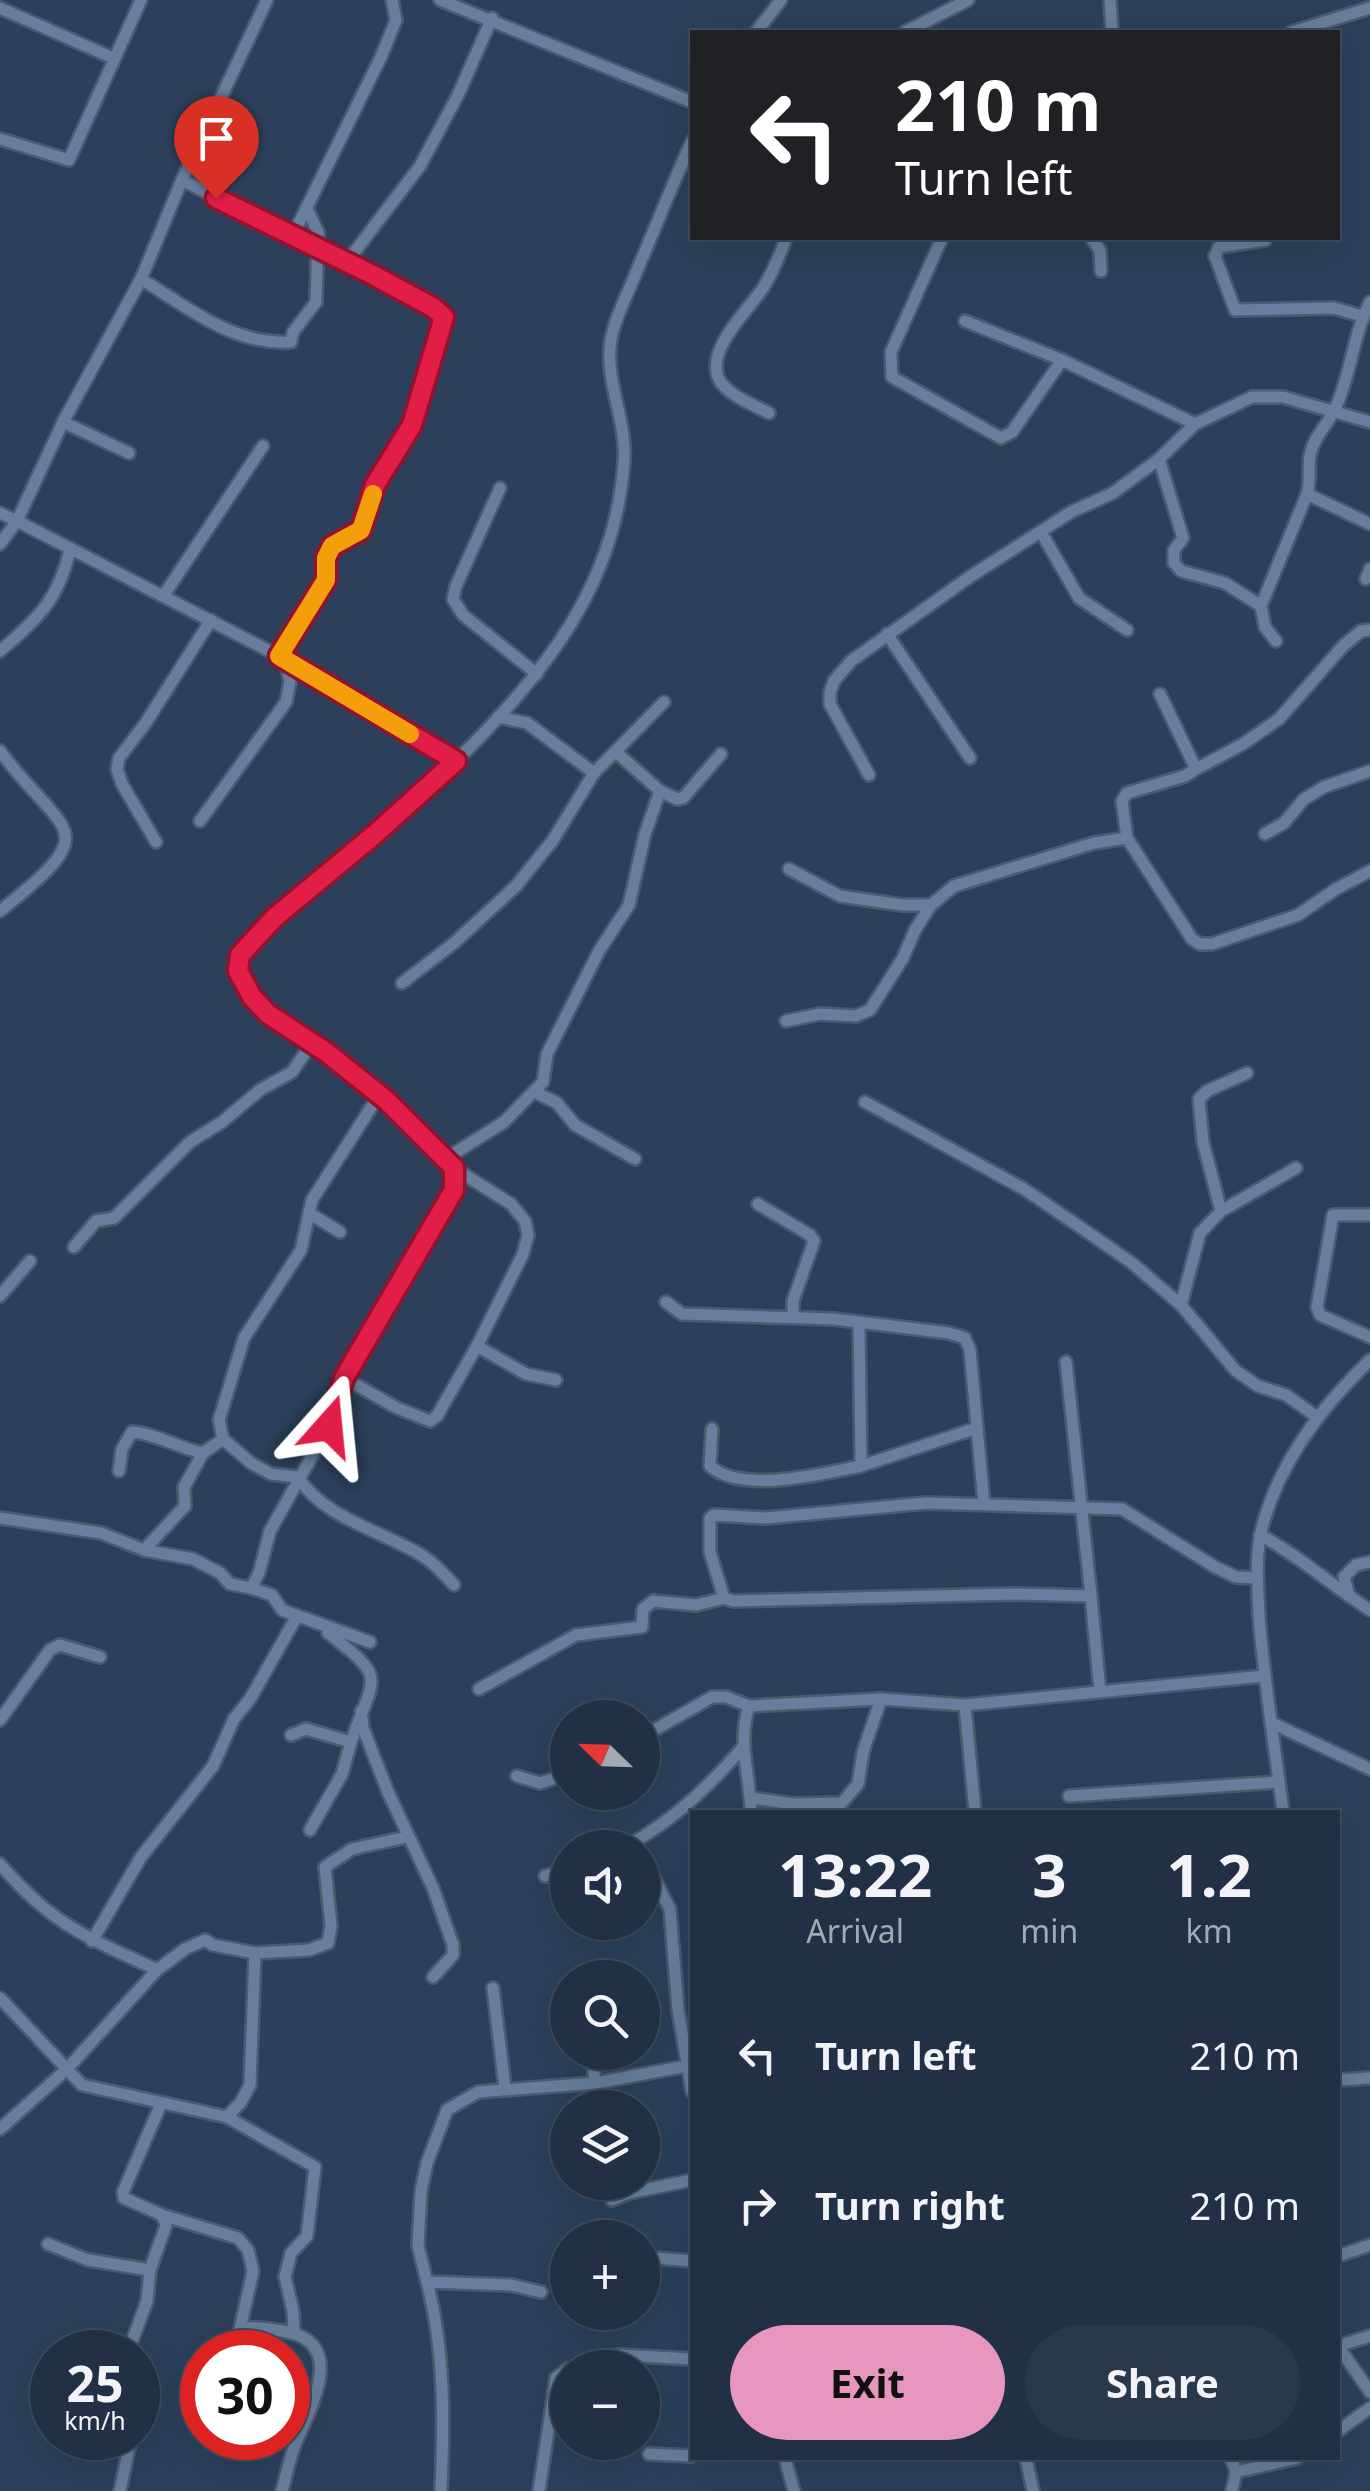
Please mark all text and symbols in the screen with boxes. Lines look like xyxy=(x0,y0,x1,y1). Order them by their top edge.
text: 210 m xyxy=(895,56,1102,152)
icon: left xyxy=(730,70,860,200)
pin xyxy=(174,96,259,199)
icon: arrive xyxy=(189,111,244,166)
text: Turn left xyxy=(895,147,1072,208)
position arrow xyxy=(277,1374,381,1478)
north arrow xyxy=(550,1700,660,1810)
map controls xyxy=(550,1700,660,2460)
button: sound xyxy=(550,1830,660,1940)
text: 13:22 xyxy=(778,1833,932,1915)
text: 3 xyxy=(1032,1833,1066,1915)
text: 1.2 xyxy=(1166,1833,1252,1915)
text: Arrival xyxy=(806,1909,904,1952)
text: min xyxy=(1020,1909,1078,1952)
text: km xyxy=(1186,1909,1233,1952)
button: search xyxy=(550,1960,660,2070)
icon: left xyxy=(730,2028,785,2083)
text: Turn left xyxy=(815,2029,977,2081)
text: 210 m xyxy=(1189,2029,1300,2081)
button: layers xyxy=(550,2090,660,2200)
icon: right xyxy=(730,2178,785,2233)
text: Turn right xyxy=(815,2179,1005,2231)
text: 210 m xyxy=(1189,2179,1300,2231)
button: + xyxy=(550,2220,660,2330)
button: Exit xyxy=(730,2325,1005,2440)
button: Share xyxy=(1025,2325,1300,2440)
speed limit sign: 30 xyxy=(180,2330,310,2460)
text: 25 xyxy=(66,2349,124,2417)
button: − xyxy=(550,2350,660,2460)
text: km/h xyxy=(64,2403,126,2437)

